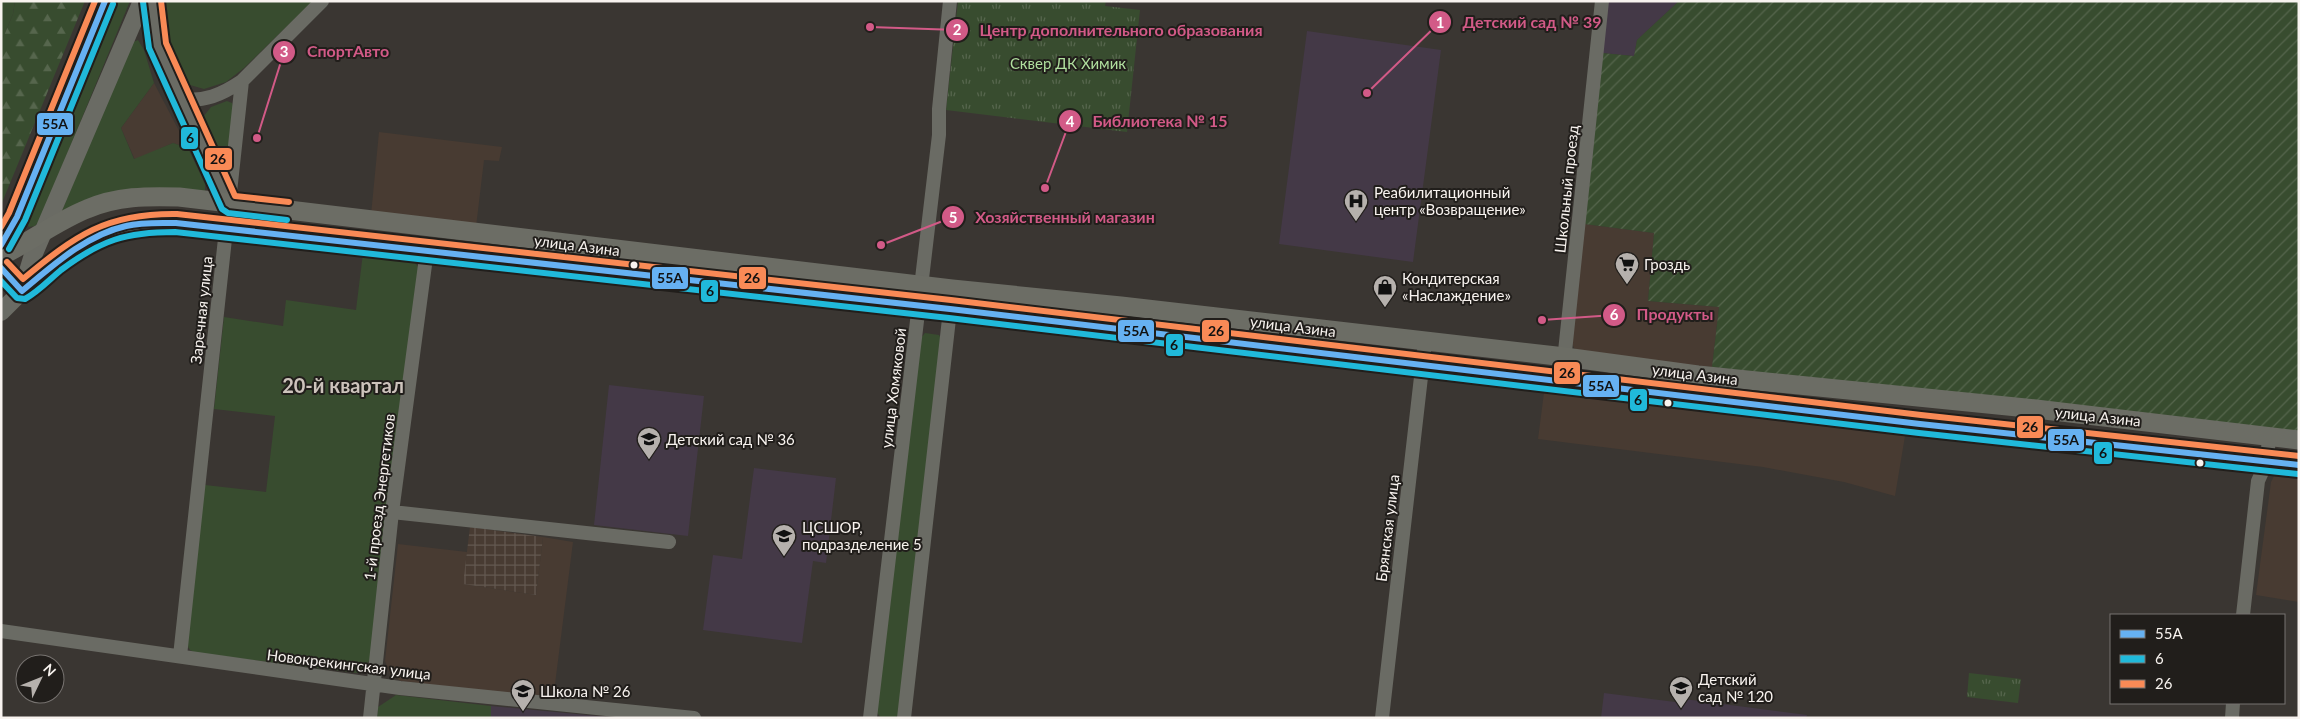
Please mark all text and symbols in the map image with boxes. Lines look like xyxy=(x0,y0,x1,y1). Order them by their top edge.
callout: Детский сад № 39 xyxy=(1428,7,1612,38)
text: Детский сад № 39 xyxy=(1462,12,1602,31)
text: 1 xyxy=(1436,13,1444,31)
callout: Центр дополнительного образования xyxy=(945,15,1273,46)
text: 2 xyxy=(953,20,962,38)
text: Центр дополнительного образования xyxy=(979,20,1263,39)
callout: СпортАвто xyxy=(272,36,399,67)
text: СпортАвто xyxy=(307,41,389,60)
text: 3 xyxy=(280,42,288,60)
park label: Сквер ДК Химик xyxy=(1010,54,1126,72)
callout: Библиотека № 15 xyxy=(1057,106,1237,137)
text: Библиотека № 15 xyxy=(1093,111,1227,130)
line badge: 55А xyxy=(36,112,74,136)
text: 4 xyxy=(1066,112,1075,130)
text: 55А xyxy=(42,115,68,132)
street label: Школьный проезд xyxy=(1550,124,1582,254)
line badge: 6 xyxy=(180,126,199,150)
text: 6 xyxy=(186,129,194,146)
line badge: 26 xyxy=(204,147,233,171)
text: 26 xyxy=(210,150,226,167)
place label: Реабилитационный центр «Возвращение» xyxy=(1374,183,1526,218)
hospital icon: Реабилитационный центр «Возвращение» xyxy=(1343,188,1369,222)
callout: Хозяйственный магазин xyxy=(940,202,1165,233)
text: Хозяйственный магазин xyxy=(975,207,1155,226)
text: 5 xyxy=(949,208,957,226)
street label: улица Азина xyxy=(533,231,621,259)
supermarket icon: Гроздь xyxy=(1614,251,1640,285)
street label: Заречная улица xyxy=(186,255,216,365)
place label: Гроздь xyxy=(1644,255,1690,273)
unlabelled marker xyxy=(629,260,639,270)
line badge: 55А xyxy=(651,266,689,290)
line badge: 26 xyxy=(738,266,767,290)
text: 55А xyxy=(657,269,683,286)
text: 26 xyxy=(744,269,760,286)
place label: Кондитерская «Наслаждение» xyxy=(1402,269,1511,304)
shop icon: Кондитерская «Наслаждение» xyxy=(1372,274,1398,308)
line badge: 6 xyxy=(700,279,719,303)
text: 6 xyxy=(706,282,714,299)
callout: Продукты xyxy=(1601,299,1723,330)
text: Продукты xyxy=(1637,304,1713,323)
text: 6 xyxy=(1610,305,1619,323)
street label: улица Азина xyxy=(1249,312,1337,340)
line badge: 55А xyxy=(1117,319,1155,343)
line badge: 26 xyxy=(1201,319,1230,343)
text: 55А xyxy=(1123,322,1149,339)
text: 26 xyxy=(1208,322,1224,339)
street label: улица Хомяковой xyxy=(877,327,909,449)
line badge: 6 xyxy=(1165,333,1184,357)
text: 6 xyxy=(1170,336,1178,353)
street label: улица Азина xyxy=(1651,360,1739,388)
line badge: 26 xyxy=(1553,361,1581,385)
text: 26 xyxy=(1559,364,1575,381)
district label: 20-й квартал xyxy=(282,373,404,397)
line badge: 55А xyxy=(1582,374,1620,398)
text: 55А xyxy=(1588,377,1614,394)
line badge: 6 xyxy=(1629,388,1648,412)
text: 6 xyxy=(1634,391,1642,408)
unlabelled marker xyxy=(1663,398,1673,408)
street label: улица Азина xyxy=(2054,403,2142,429)
street label: 1-й проезд Энергетиков xyxy=(360,413,398,581)
line badge: 26 xyxy=(2016,415,2044,439)
text: 26 xyxy=(2022,418,2038,435)
school or university icon: Детский сад № 36 xyxy=(636,426,662,460)
line badge: 55А xyxy=(2047,428,2085,452)
place label: Детский сад № 36 xyxy=(666,430,795,448)
text: 55А xyxy=(2053,431,2079,448)
line badge: 6 xyxy=(2093,441,2113,465)
text: 6 xyxy=(2099,444,2107,461)
unlabelled marker xyxy=(2195,458,2205,468)
street label: Брянская улица xyxy=(1371,473,1403,583)
place label: ЦСШОР, подразделение 5 xyxy=(802,518,922,553)
school or university icon: ЦСШОР, подразделение 5 xyxy=(771,523,797,557)
legend xyxy=(2110,614,2285,704)
text: 55А xyxy=(2155,624,2183,642)
street label: Новокрекингская улица xyxy=(266,645,432,683)
text: 6 xyxy=(2155,649,2164,667)
north arrow xyxy=(15,654,65,704)
text: N xyxy=(40,660,60,680)
place label: Детский сад № 120 xyxy=(1698,670,1773,705)
text: 26 xyxy=(2155,674,2173,692)
school or university icon: Детский сад № 120 xyxy=(1668,675,1694,709)
school or university icon: Школа № 26 xyxy=(510,678,536,712)
place label: Школа № 26 xyxy=(540,682,631,700)

